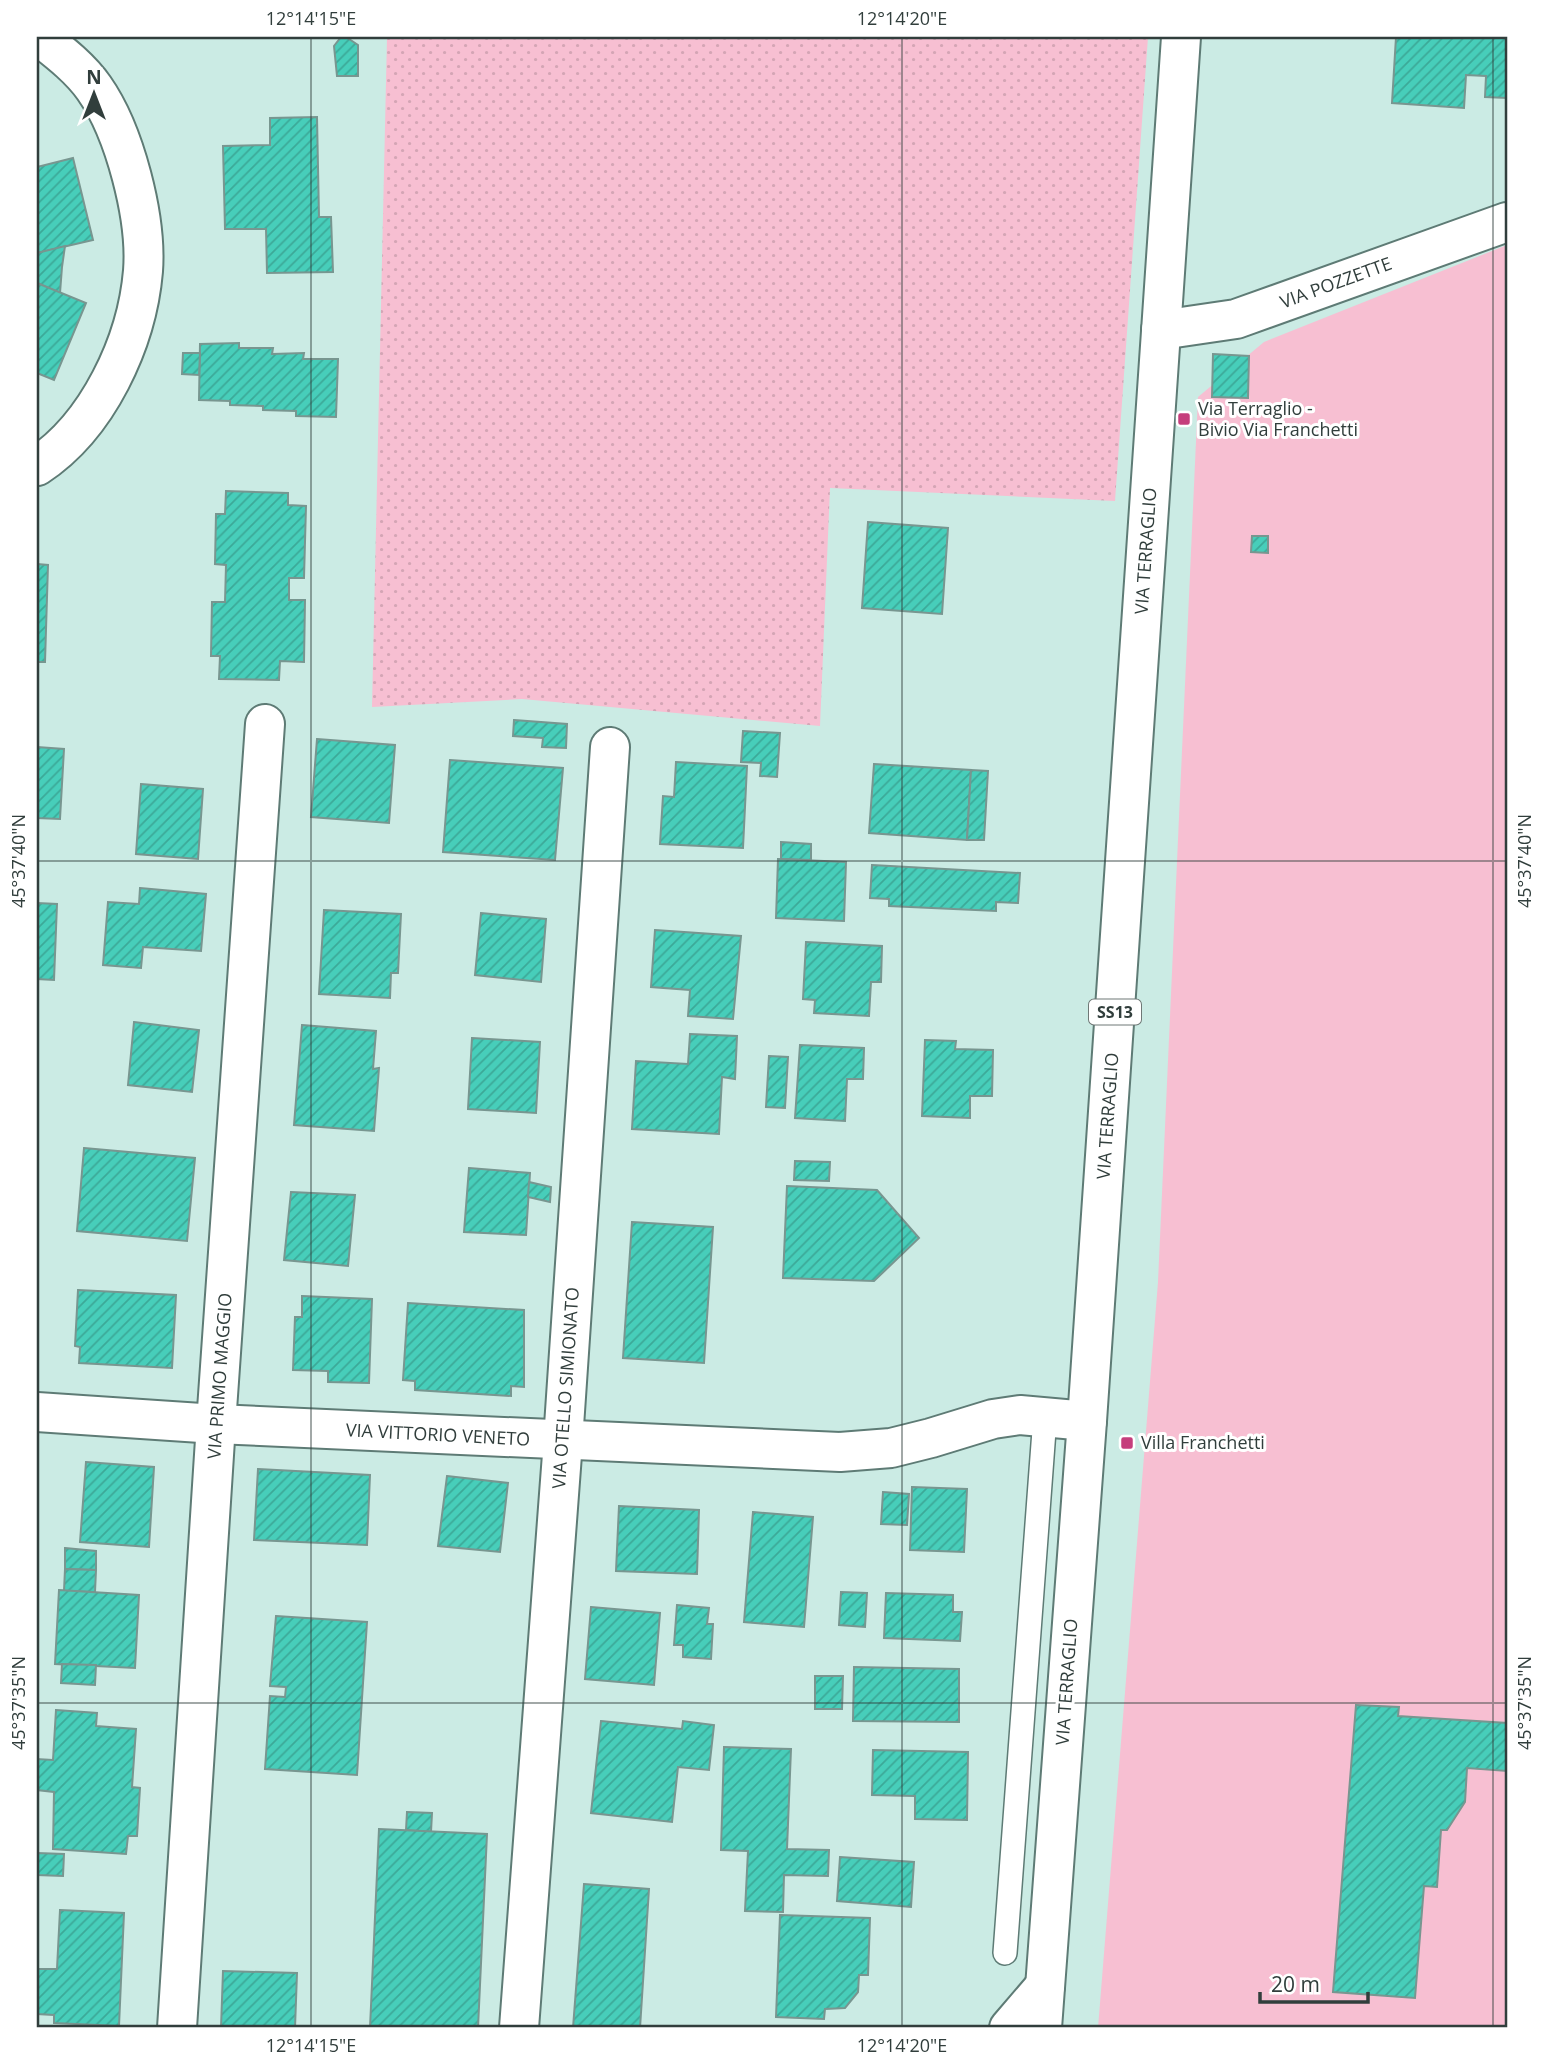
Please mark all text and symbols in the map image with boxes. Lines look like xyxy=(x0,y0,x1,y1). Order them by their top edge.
text: 12°14'15"E xyxy=(266,6,356,30)
text: 12°14'20"E xyxy=(857,6,947,30)
north arrow xyxy=(60,60,130,130)
text: N xyxy=(86,64,102,90)
street label: VIA POZZETTE xyxy=(1277,251,1395,313)
place label: Via Terraglio - Bivio Via Franchetti xyxy=(1198,396,1358,441)
marker: Via Terraglio - Bivio Via Franchetti xyxy=(1176,411,1192,427)
street label: VIA TERRAGLIO xyxy=(1129,487,1161,615)
text: 45°37'40"N xyxy=(6,814,30,908)
text: 45°37'40"N xyxy=(1512,814,1536,908)
road number: SS13 xyxy=(1089,1000,1141,1024)
street label: VIA TERRAGLIO xyxy=(1091,1052,1123,1180)
street label: VIA OTELLO SIMIONATO xyxy=(546,1286,584,1490)
street label: VIA PRIMO MAGGIO xyxy=(201,1292,237,1460)
street label: VIA VITTORIO VENETO xyxy=(345,1417,531,1451)
place label: Villa Franchetti xyxy=(1141,1430,1265,1454)
marker: Villa Franchetti xyxy=(1119,1435,1135,1451)
street label: VIA TERRAGLIO xyxy=(1050,1618,1082,1746)
text: 45°37'35"N xyxy=(6,1656,30,1750)
text: 45°37'35"N xyxy=(1512,1656,1536,1750)
scale bar xyxy=(1260,1960,1369,2004)
text: 20 m xyxy=(1271,1970,1320,1998)
text: 12°14'15"E xyxy=(266,2033,356,2057)
text: 12°14'20"E xyxy=(857,2033,947,2057)

